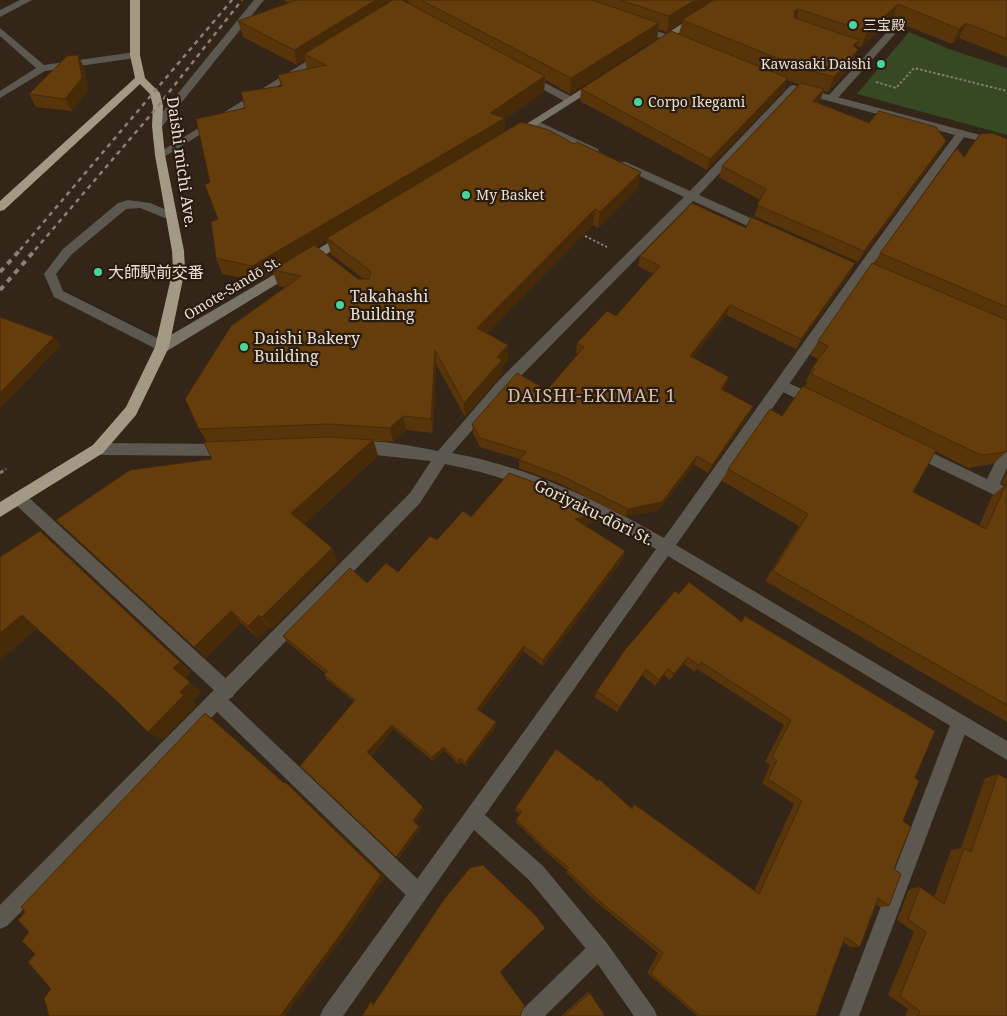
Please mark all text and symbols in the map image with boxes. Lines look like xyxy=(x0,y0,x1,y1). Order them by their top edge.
place label: 三宝殿 xyxy=(863,15,905,34)
marker: 三宝殿 xyxy=(847,19,859,31)
place label: Kawasaki Daishi xyxy=(761,54,872,73)
marker: Kawasaki Daishi xyxy=(875,58,887,70)
place label: Corpo Ikegami xyxy=(648,92,746,111)
street label: Daishi michi Ave. xyxy=(162,95,202,229)
marker: Corpo Ikegami xyxy=(632,96,644,108)
place label: My Basket xyxy=(476,185,544,204)
marker: My Basket xyxy=(460,189,472,201)
street label: Omote-Sandō St. xyxy=(180,251,283,324)
place label: 大師駅前交番 xyxy=(108,261,204,283)
marker: 大師駅前交番 xyxy=(92,266,104,278)
place label: Takahashi Building xyxy=(350,285,428,325)
marker: Takahashi Building xyxy=(334,299,346,311)
place label: Daishi Bakery Building xyxy=(254,327,361,367)
marker: Daishi Bakery Building xyxy=(238,341,250,353)
district label: DAISHI-EKIMAE 1 xyxy=(507,383,677,407)
street label: Goriyaku-dōri St. xyxy=(531,474,657,550)

